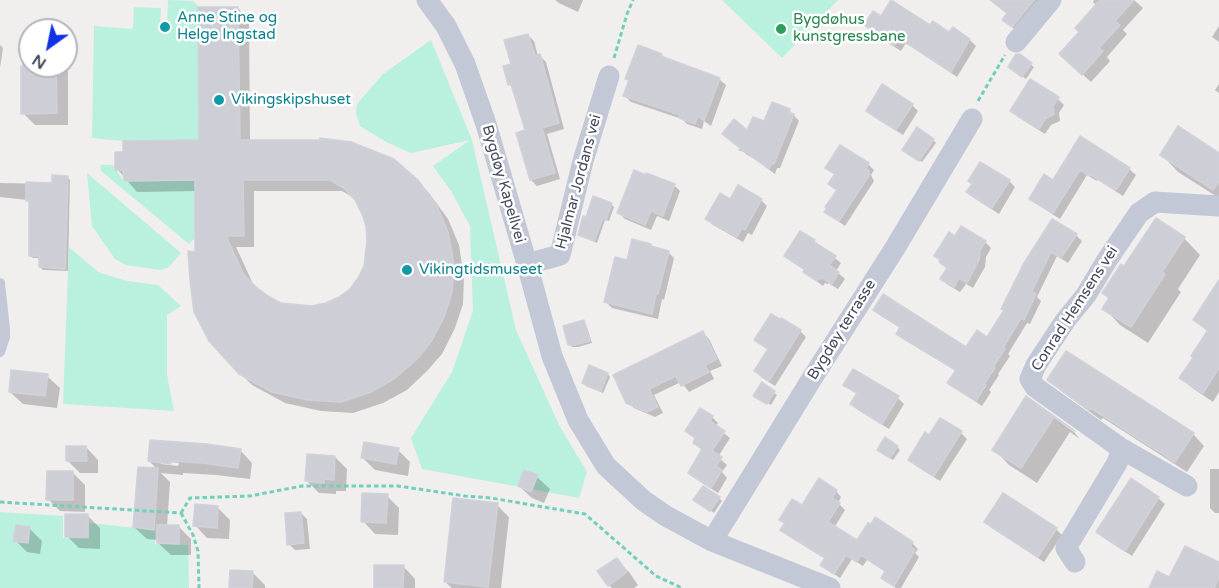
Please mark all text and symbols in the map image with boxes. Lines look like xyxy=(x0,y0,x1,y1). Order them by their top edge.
place label: Anne Stine og Helge Ingstad xyxy=(177,9,277,44)
place label: Bygdøhus kunstgressbane xyxy=(793,11,906,46)
north arrow xyxy=(18,18,78,78)
marker: Anne Stine og Helge Ingstad xyxy=(158,20,172,34)
marker: Bygdøhus kunstgressbane xyxy=(774,22,788,36)
text: N xyxy=(28,50,50,73)
place label: Vikingskipshuset xyxy=(231,91,351,109)
marker: Vikingskipshuset xyxy=(212,93,226,107)
street label: Hjalmar Jordans vei xyxy=(552,113,606,251)
street label: Bygdøy Kapellvei xyxy=(478,123,528,245)
street label: Conrad Hemsens vei xyxy=(1028,243,1122,375)
place label: Vikingtidsmuseet xyxy=(419,261,542,279)
marker: Vikingtidsmuseet xyxy=(400,263,414,277)
street label: Bygdøy terrasse xyxy=(804,276,880,384)

